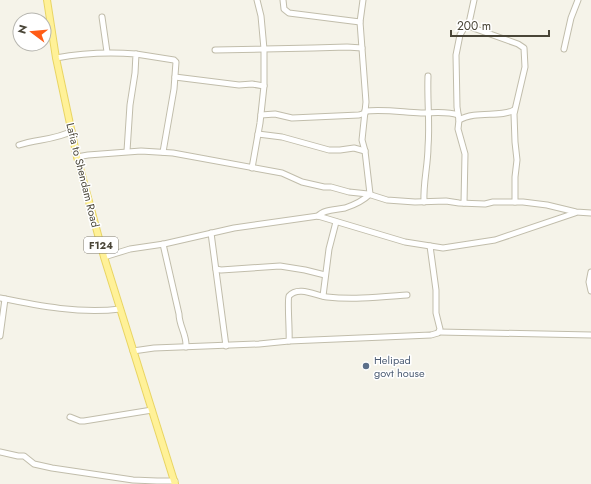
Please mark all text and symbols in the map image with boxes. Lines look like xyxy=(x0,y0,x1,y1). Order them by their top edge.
north arrow xyxy=(12,12,52,52)
scale bar xyxy=(451,12,549,38)
text: 200 m xyxy=(457,17,491,35)
text: N xyxy=(13,23,31,36)
street label: Lafia to Shendam Road xyxy=(62,121,104,229)
road number: F124 xyxy=(84,237,118,253)
place label: Helipad govt house xyxy=(374,352,425,381)
marker: Helipad govt house xyxy=(361,361,371,371)

